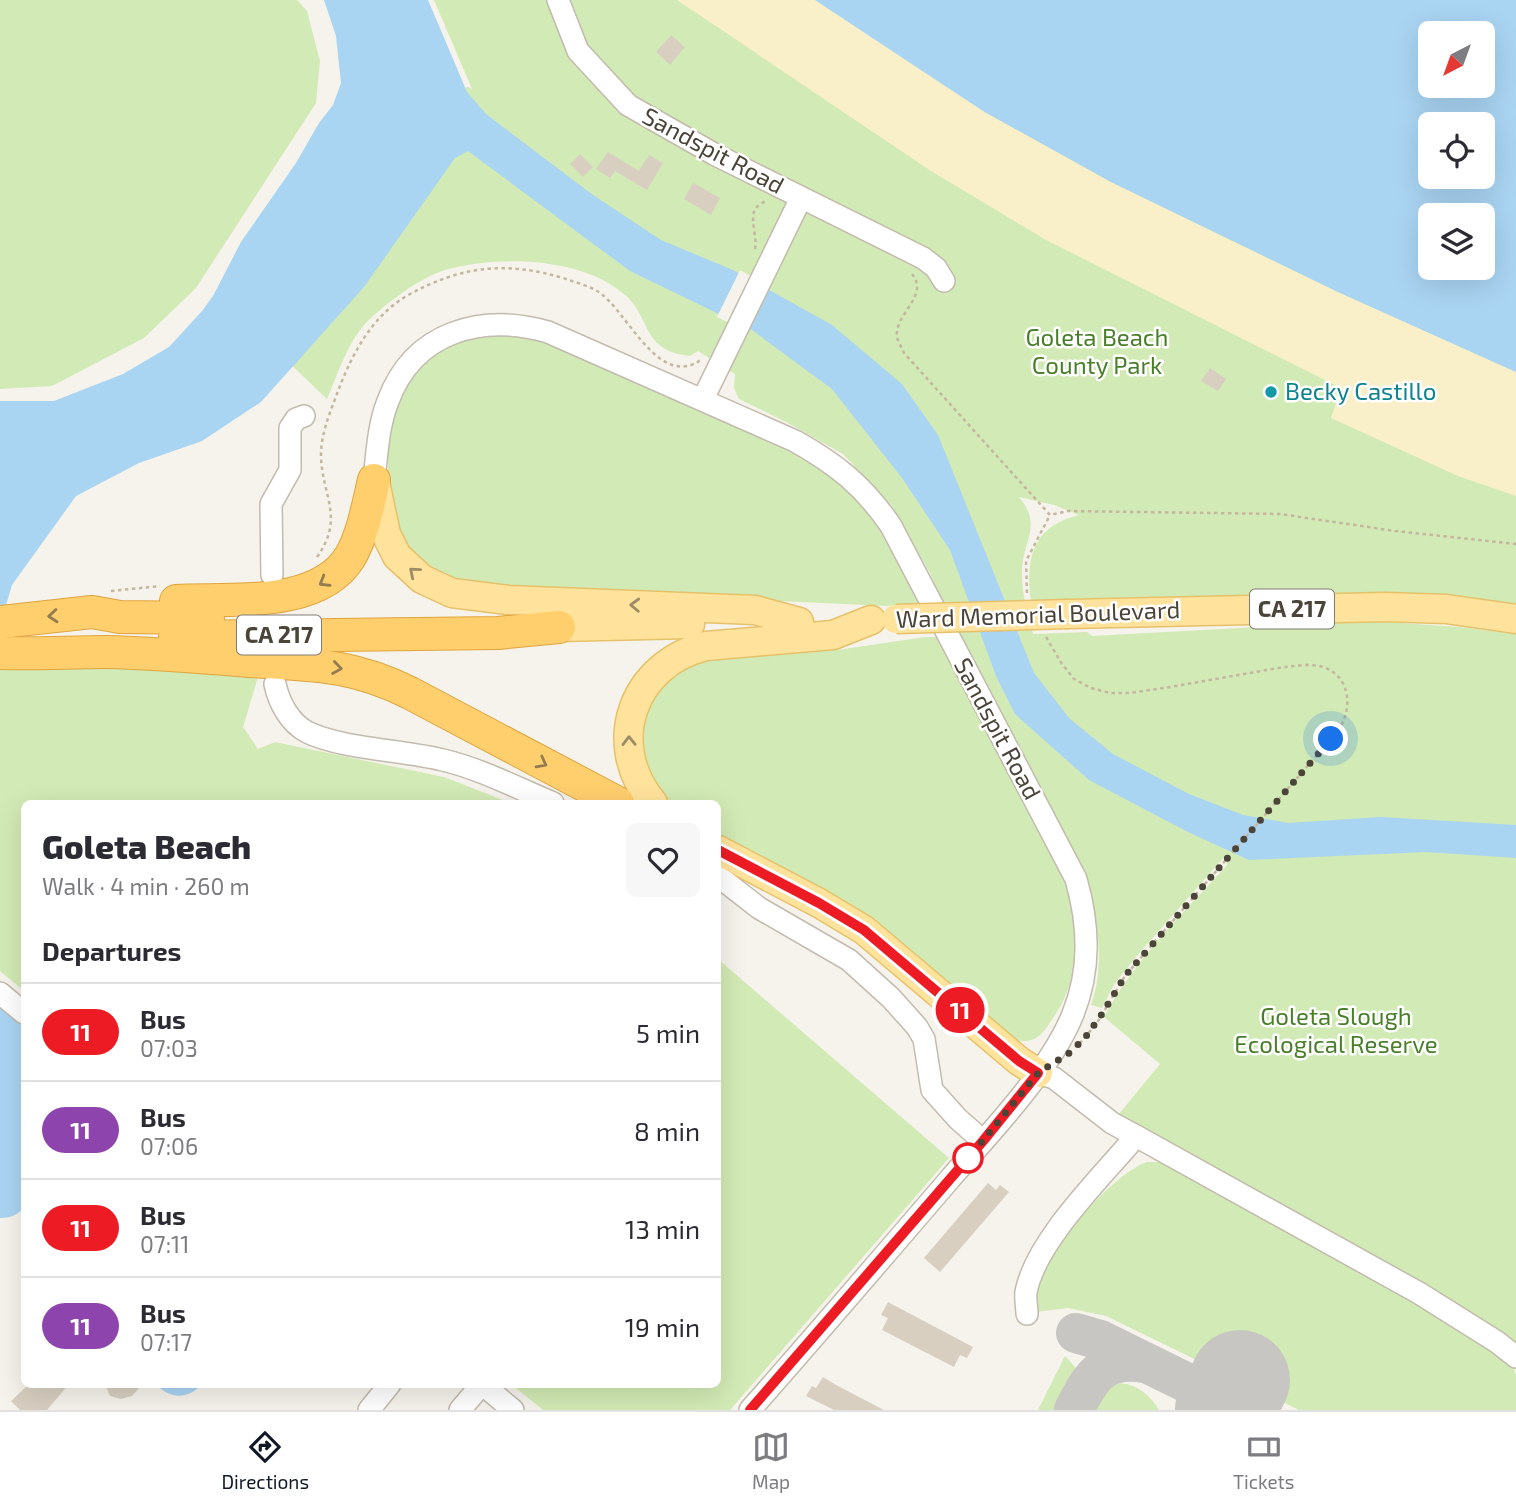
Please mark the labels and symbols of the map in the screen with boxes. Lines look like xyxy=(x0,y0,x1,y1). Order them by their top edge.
north arrow xyxy=(1418,21,1494,98)
street label: Sandspit Road xyxy=(638,100,789,199)
park label: Goleta Beach County Park xyxy=(1025,322,1169,379)
place label: Becky Castillo xyxy=(1285,376,1436,405)
marker: Becky Castillo xyxy=(1263,384,1279,400)
one-way arrow xyxy=(409,568,422,580)
one-way arrow xyxy=(318,573,331,586)
road number: CA 217 xyxy=(1250,590,1334,628)
street label: Ward Memorial Boulevard xyxy=(895,594,1181,633)
one-way arrow xyxy=(629,597,640,612)
one-way arrow xyxy=(47,608,58,623)
road number: CA 217 xyxy=(237,615,321,654)
street label: Sandspit Road xyxy=(949,653,1048,804)
one-way arrow xyxy=(331,660,343,675)
your location xyxy=(1313,721,1348,756)
one-way arrow xyxy=(622,735,637,746)
one-way arrow xyxy=(535,755,547,769)
line badge: 11 xyxy=(928,987,992,1033)
park label: Goleta Slough Ecological Reserve xyxy=(1234,1001,1438,1058)
unlabelled marker xyxy=(953,1143,983,1173)

